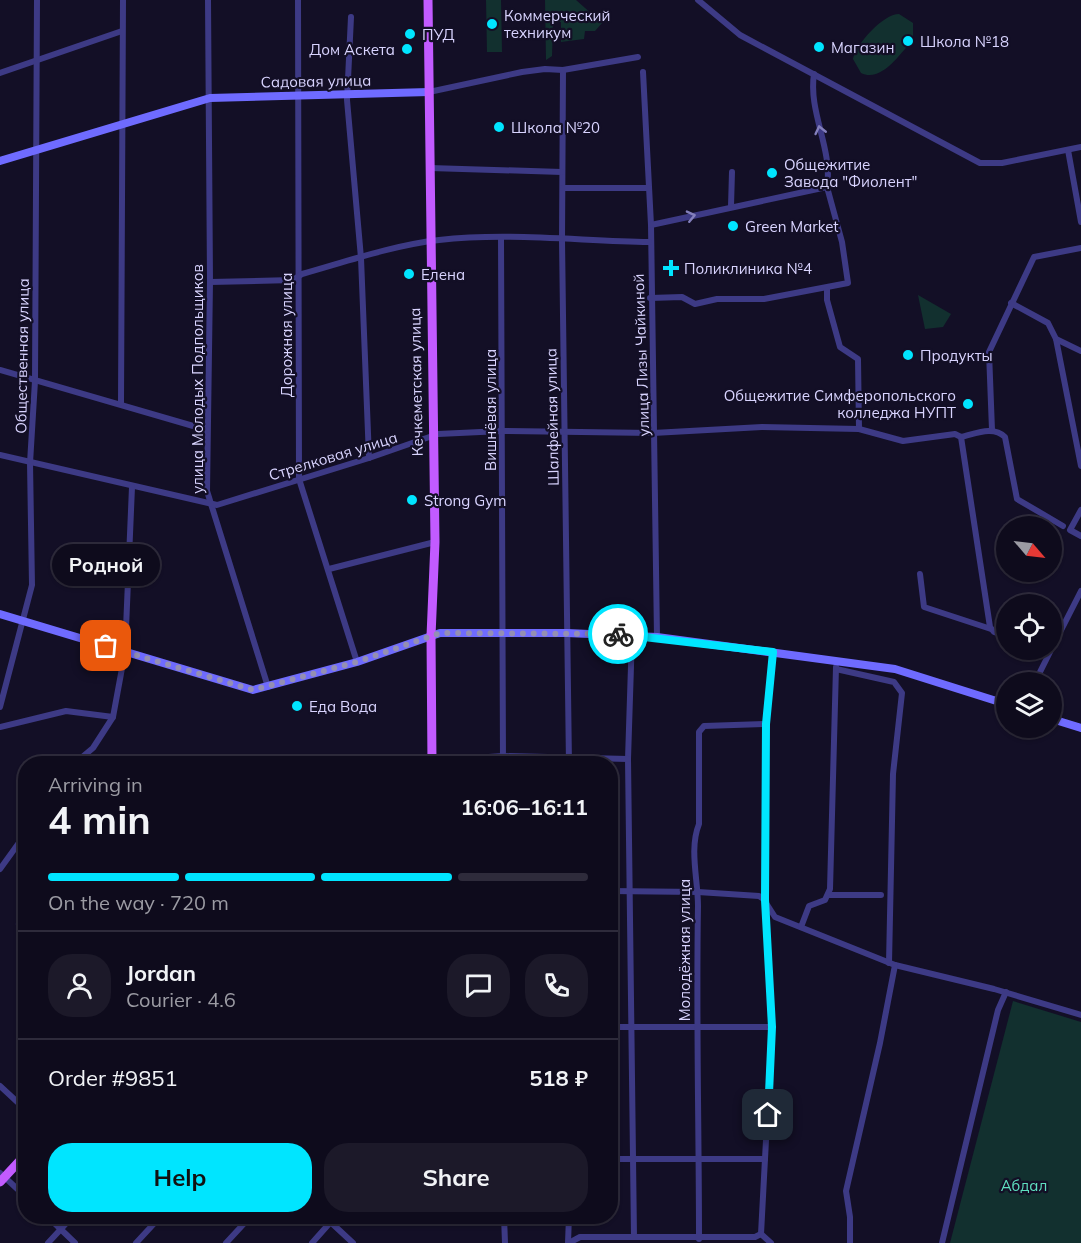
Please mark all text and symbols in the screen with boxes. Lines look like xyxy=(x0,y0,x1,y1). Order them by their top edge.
place label: Коммерческий техникум xyxy=(504,6,610,42)
marker: Коммерческий техникум xyxy=(485,17,499,31)
place label: ПУД xyxy=(422,25,455,44)
marker: ПУД xyxy=(403,27,417,41)
place label: Школа №18 xyxy=(920,32,1009,51)
marker: Школа №18 xyxy=(901,34,915,48)
place label: Магазин xyxy=(831,38,894,57)
place label: Дом Аскета xyxy=(309,40,395,59)
marker: Магазин xyxy=(812,40,826,54)
marker: Дом Аскета xyxy=(400,42,414,56)
street label: Садовая улица xyxy=(261,71,371,91)
place label: Школа №20 xyxy=(511,118,600,137)
marker: Школа №20 xyxy=(492,120,506,134)
one-way arrow xyxy=(814,126,827,136)
place label: Общежитие Завода "Фиолент" xyxy=(784,155,917,191)
marker: Общежитие Завода "Фиолент" xyxy=(765,166,779,180)
one-way arrow xyxy=(686,210,696,223)
place label: Green Market xyxy=(745,217,839,236)
marker: Green Market xyxy=(726,219,740,233)
marker: Поликлиника №4 xyxy=(662,259,680,277)
place label: Поликлиника №4 xyxy=(684,259,812,278)
street label: улица Молодых Подпольщиков xyxy=(188,264,207,494)
place label: Елена xyxy=(421,265,465,284)
marker: Елена xyxy=(402,267,416,281)
street label: Дорожная улица xyxy=(277,273,296,397)
street label: улица Лизы Чайкиной xyxy=(629,273,653,437)
street label: Общественная улица xyxy=(11,278,33,434)
street label: Кечкеметская улица xyxy=(405,307,427,457)
place label: Продукты xyxy=(920,346,993,365)
street label: Шалфейная улица xyxy=(541,348,563,486)
marker: Продукты xyxy=(901,348,915,362)
street label: Вишнёвая улица xyxy=(481,349,500,471)
place label: Общежитие Симферопольского колледжа НУПТ xyxy=(724,386,956,422)
marker: Общежитие Симферопольского колледжа НУПТ xyxy=(961,397,975,411)
street label: Стрелковая улица xyxy=(266,427,400,485)
place label: Strong Gym xyxy=(424,491,506,510)
marker: Strong Gym xyxy=(405,493,419,507)
north arrow xyxy=(996,516,1062,582)
map controls xyxy=(996,516,1062,738)
callout: Родной xyxy=(52,544,160,586)
text: Родной xyxy=(69,552,143,577)
button: locate xyxy=(996,594,1062,660)
courier xyxy=(588,604,648,664)
icon: bike xyxy=(602,618,635,651)
pin xyxy=(80,620,131,671)
icon: bag xyxy=(89,629,122,662)
button: layers xyxy=(996,672,1062,738)
place label: Еда Вода xyxy=(309,697,377,716)
marker: Еда Вода xyxy=(290,699,304,713)
text: Arriving in xyxy=(48,772,143,797)
text: 16:06–16:11 xyxy=(460,793,588,821)
text: 4 min xyxy=(48,795,151,844)
street label: Молодёжная улица xyxy=(675,879,694,1021)
text: On the way · 720 m xyxy=(48,890,229,915)
button: person xyxy=(48,954,111,1017)
button: chat xyxy=(447,954,510,1017)
button: phone xyxy=(525,954,588,1017)
text: Jordan xyxy=(126,959,196,987)
text: Courier · 4.6 xyxy=(126,987,236,1012)
text: Order #9851 xyxy=(48,1064,178,1092)
text: 518 ₽ xyxy=(529,1064,588,1092)
pin xyxy=(742,1089,793,1140)
icon: home xyxy=(751,1098,784,1131)
button: Help xyxy=(48,1143,312,1212)
button: Share xyxy=(324,1143,588,1212)
park label: Абдал xyxy=(1001,1176,1047,1195)

